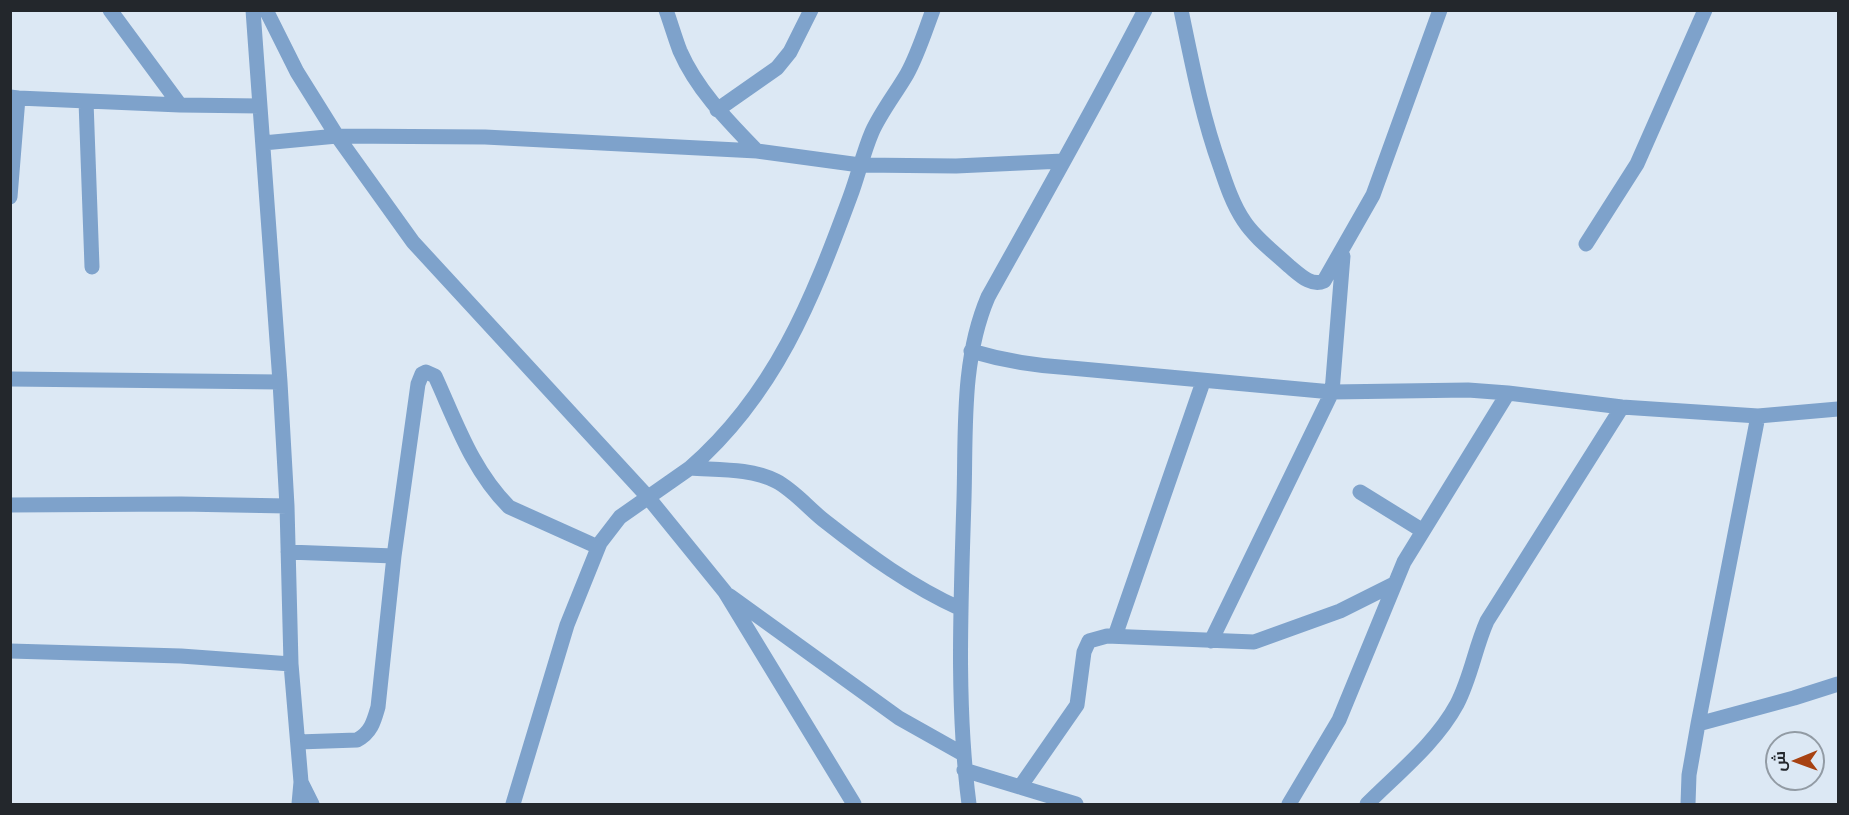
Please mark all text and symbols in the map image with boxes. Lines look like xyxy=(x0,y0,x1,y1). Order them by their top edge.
north arrow xyxy=(1765,731,1825,791)
text: ش xyxy=(1769,751,1789,772)

